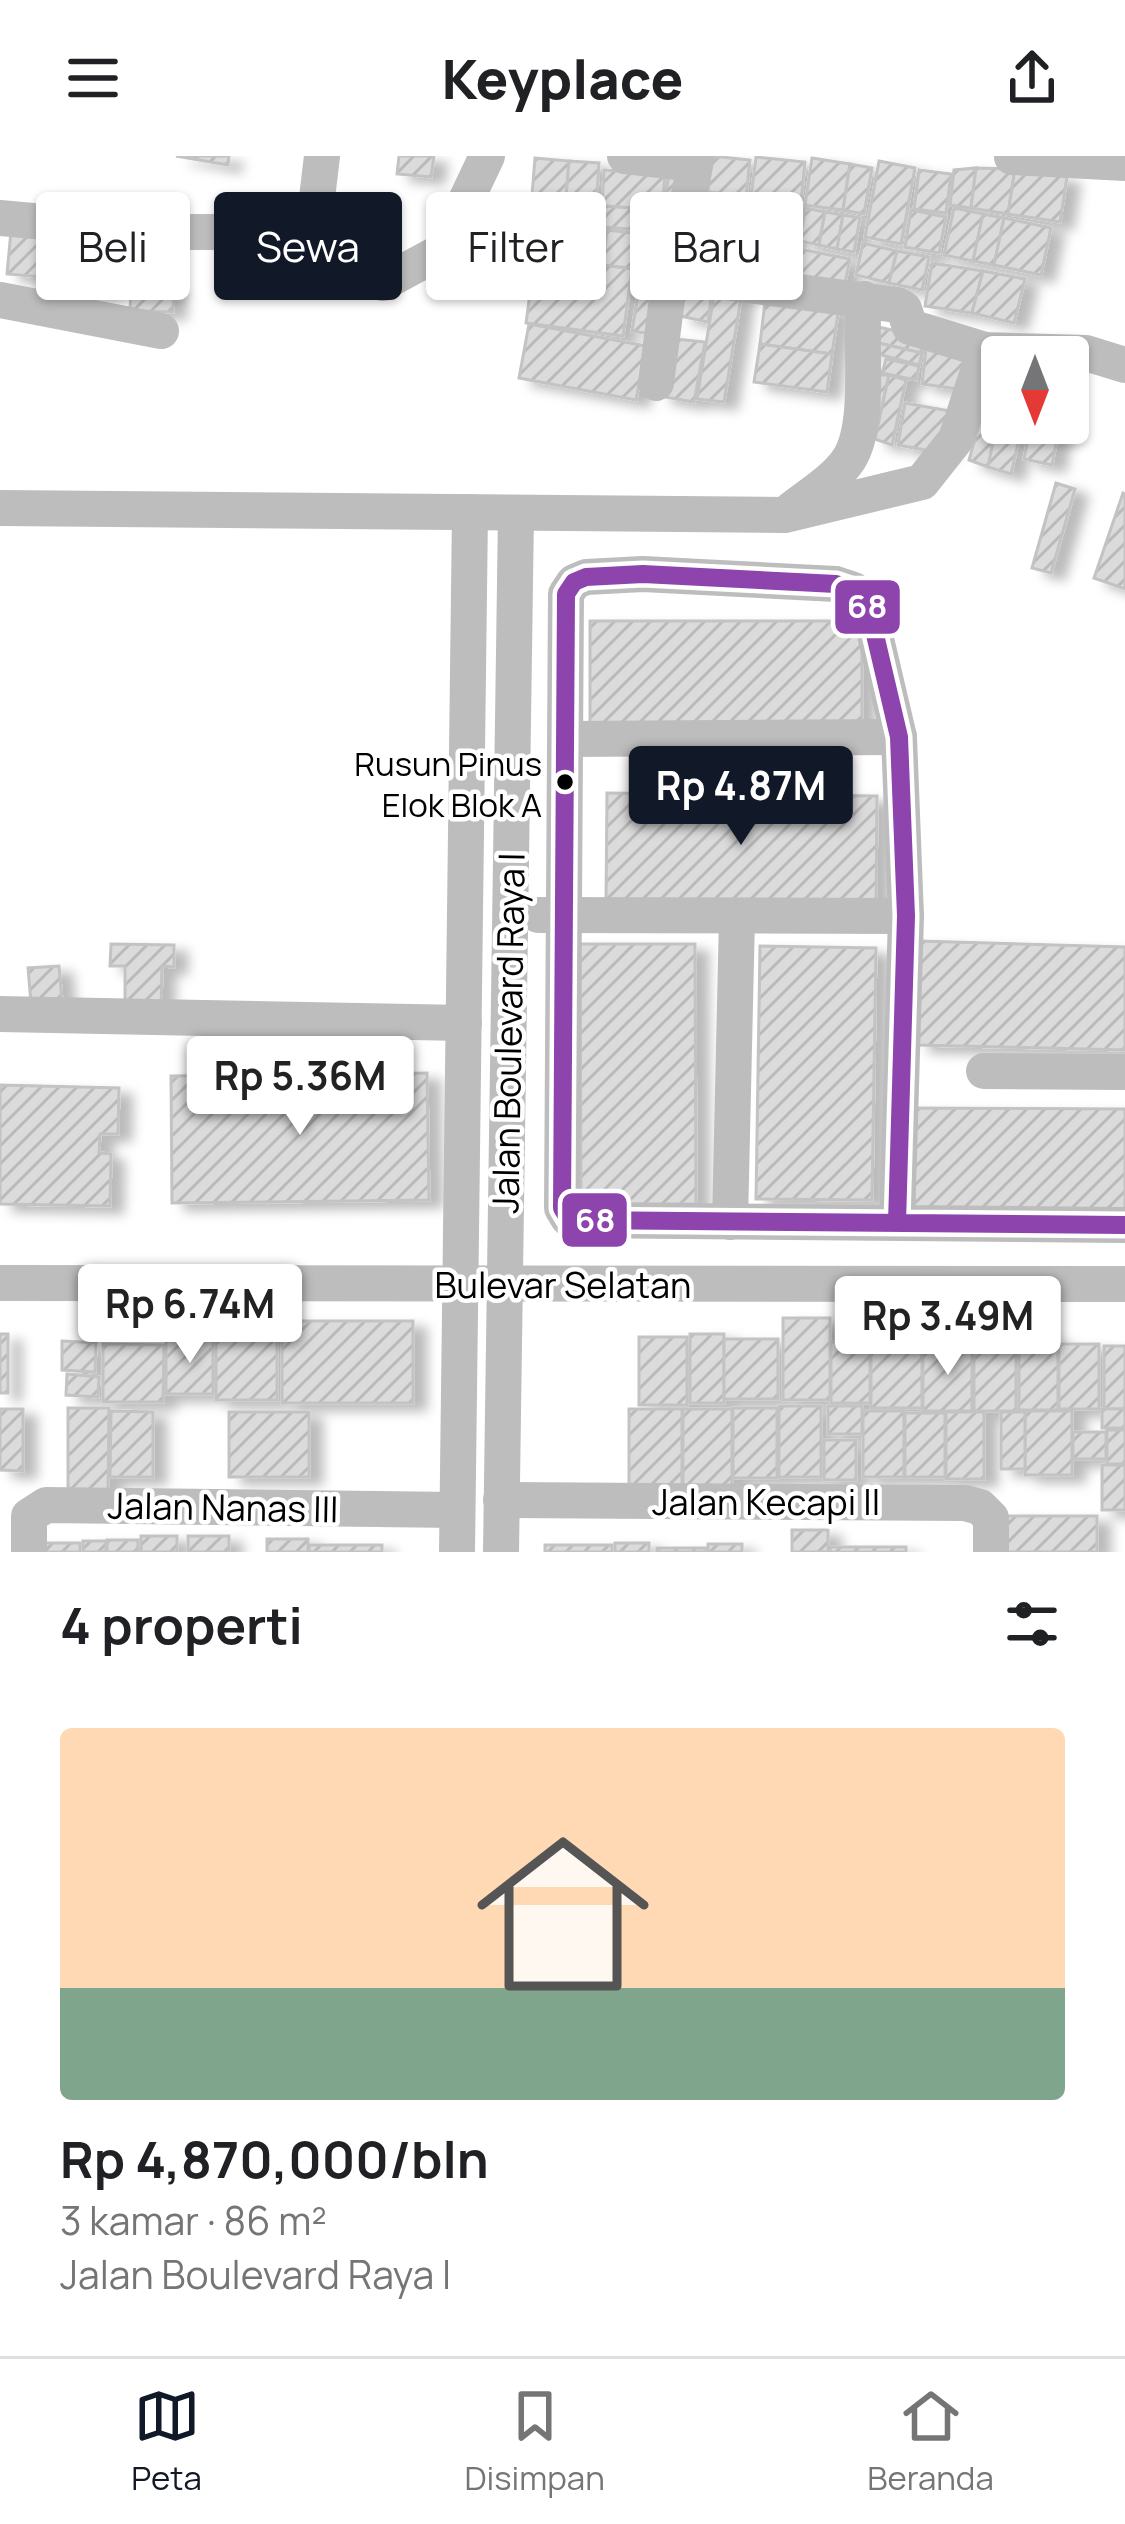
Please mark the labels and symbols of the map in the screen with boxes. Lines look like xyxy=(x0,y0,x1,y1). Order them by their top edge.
north arrow xyxy=(981,336,1089,444)
line badge: 68 xyxy=(833,578,902,636)
text: 68 xyxy=(847,583,887,628)
place label: Rusun Pinus Elok Blok A xyxy=(354,741,542,827)
pin: Rp 4.87M xyxy=(617,746,865,848)
marker: Rusun Pinus Elok Blok A xyxy=(554,771,576,793)
street label: Jalan Boulevard Raya I xyxy=(480,852,536,1214)
pin: Rp 5.36M xyxy=(176,1036,424,1138)
line badge: 68 xyxy=(560,1191,629,1249)
text: 68 xyxy=(575,1197,615,1242)
street label: Bulevar Selatan xyxy=(434,1260,692,1309)
pin: Rp 6.74M xyxy=(66,1264,314,1366)
pin: Rp 3.49M xyxy=(824,1276,1072,1378)
street label: Jalan Kecapi II xyxy=(652,1477,880,1526)
street label: Jalan Nanas III xyxy=(107,1480,339,1534)

